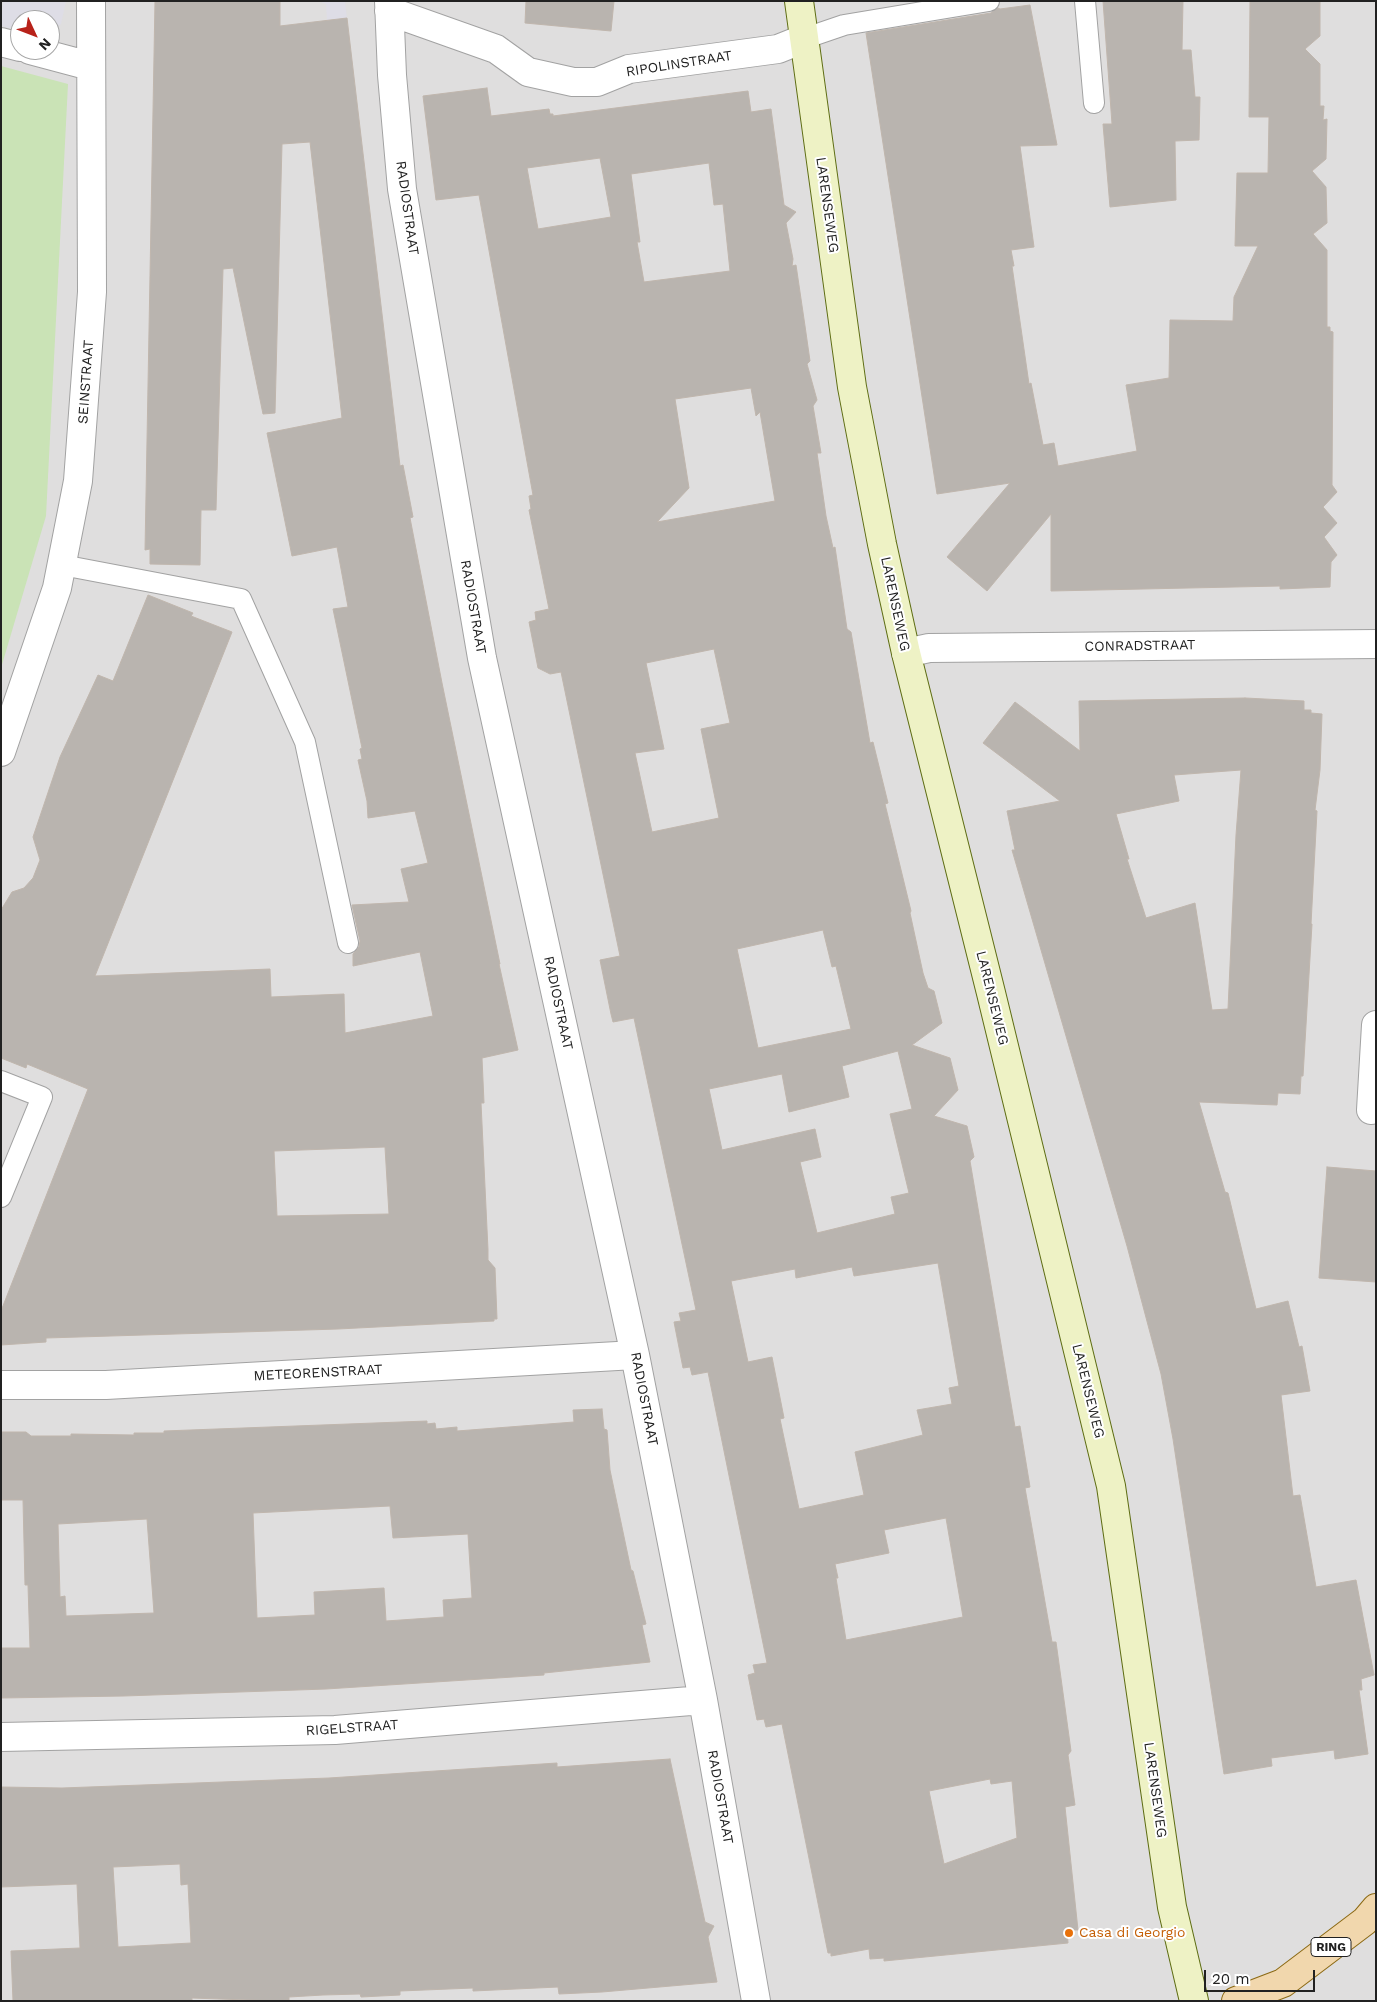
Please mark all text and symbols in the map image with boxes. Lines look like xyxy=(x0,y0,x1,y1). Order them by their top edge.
north arrow xyxy=(10,10,60,60)
text: N xyxy=(36,35,55,54)
street label: RIPOLINSTRAAT xyxy=(625,47,733,81)
street label: LARENSEWEG xyxy=(812,156,842,254)
street label: RADIOSTRAAT xyxy=(392,160,422,256)
street label: SEINSTRAAT xyxy=(75,339,97,425)
street label: LARENSEWEG xyxy=(877,555,913,653)
street label: RADIOSTRAAT xyxy=(456,559,490,655)
street label: CONRADSTRAAT xyxy=(1084,637,1196,655)
street label: LARENSEWEG xyxy=(972,949,1012,1047)
street label: RADIOSTRAAT xyxy=(540,955,576,1051)
street label: LARENSEWEG xyxy=(1068,1342,1108,1440)
street label: RADIOSTRAAT xyxy=(627,1351,661,1447)
street label: METEORENSTRAAT xyxy=(253,1361,383,1385)
street label: RIGELSTRAAT xyxy=(305,1716,399,1740)
street label: LARENSEWEG xyxy=(1140,1741,1170,1839)
street label: RADIOSTRAAT xyxy=(703,1749,737,1845)
place label: Casa di Georgio xyxy=(1079,1925,1185,1941)
marker: Casa di Georgio xyxy=(1063,1927,1075,1939)
road number: RING xyxy=(1311,1938,1351,1956)
scale bar xyxy=(1207,1960,1318,1992)
text: 20 m xyxy=(1212,1970,1250,1988)

